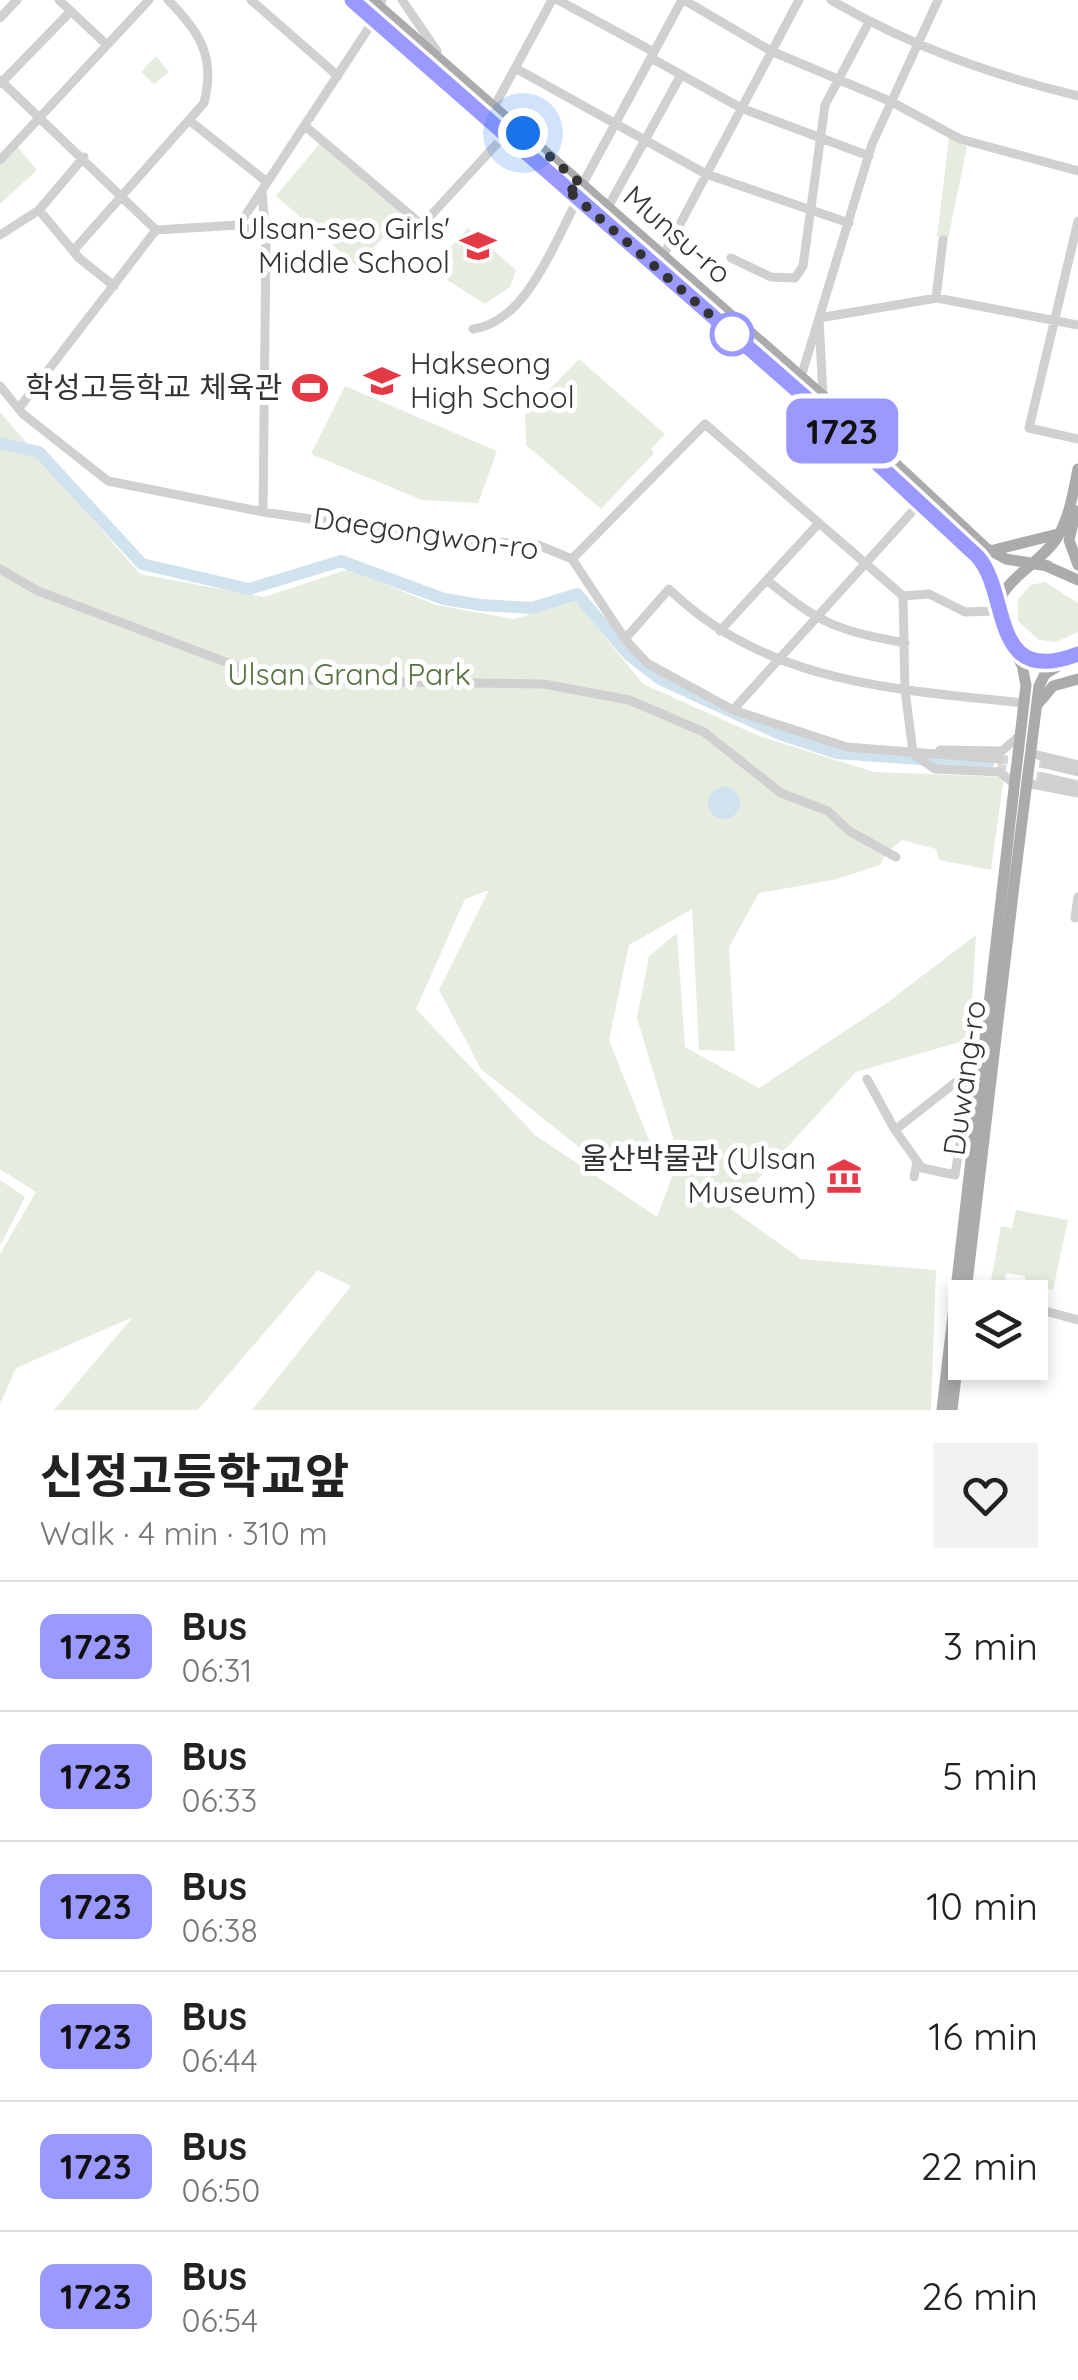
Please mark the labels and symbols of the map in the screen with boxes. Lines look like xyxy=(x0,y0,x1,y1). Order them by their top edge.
your location xyxy=(498,108,548,158)
street label: Munsu-ro xyxy=(616,177,740,292)
place label: Ulsan-seo Girls' Middle School xyxy=(237,209,450,281)
school or university icon: Ulsan-seo Girls' Middle School xyxy=(459,227,497,265)
unlabelled marker xyxy=(711,313,753,355)
place label: Hakseong High School xyxy=(410,344,575,416)
school or university icon: Hakseong High School xyxy=(363,362,401,400)
place label: 학성고등학교 체육관 xyxy=(25,368,282,406)
sports icon: 학성고등학교 체육관 xyxy=(291,369,329,407)
line badge: 1723 xyxy=(772,398,912,464)
street label: Daegongwon-ro xyxy=(311,498,541,568)
park label: Ulsan Grand Park xyxy=(227,655,471,693)
street label: Duwang-ro xyxy=(934,998,994,1158)
place label: 울산박물관 (Ulsan Museum) xyxy=(580,1139,816,1211)
museum icon: 울산박물관 (Ulsan Museum) xyxy=(825,1157,863,1195)

